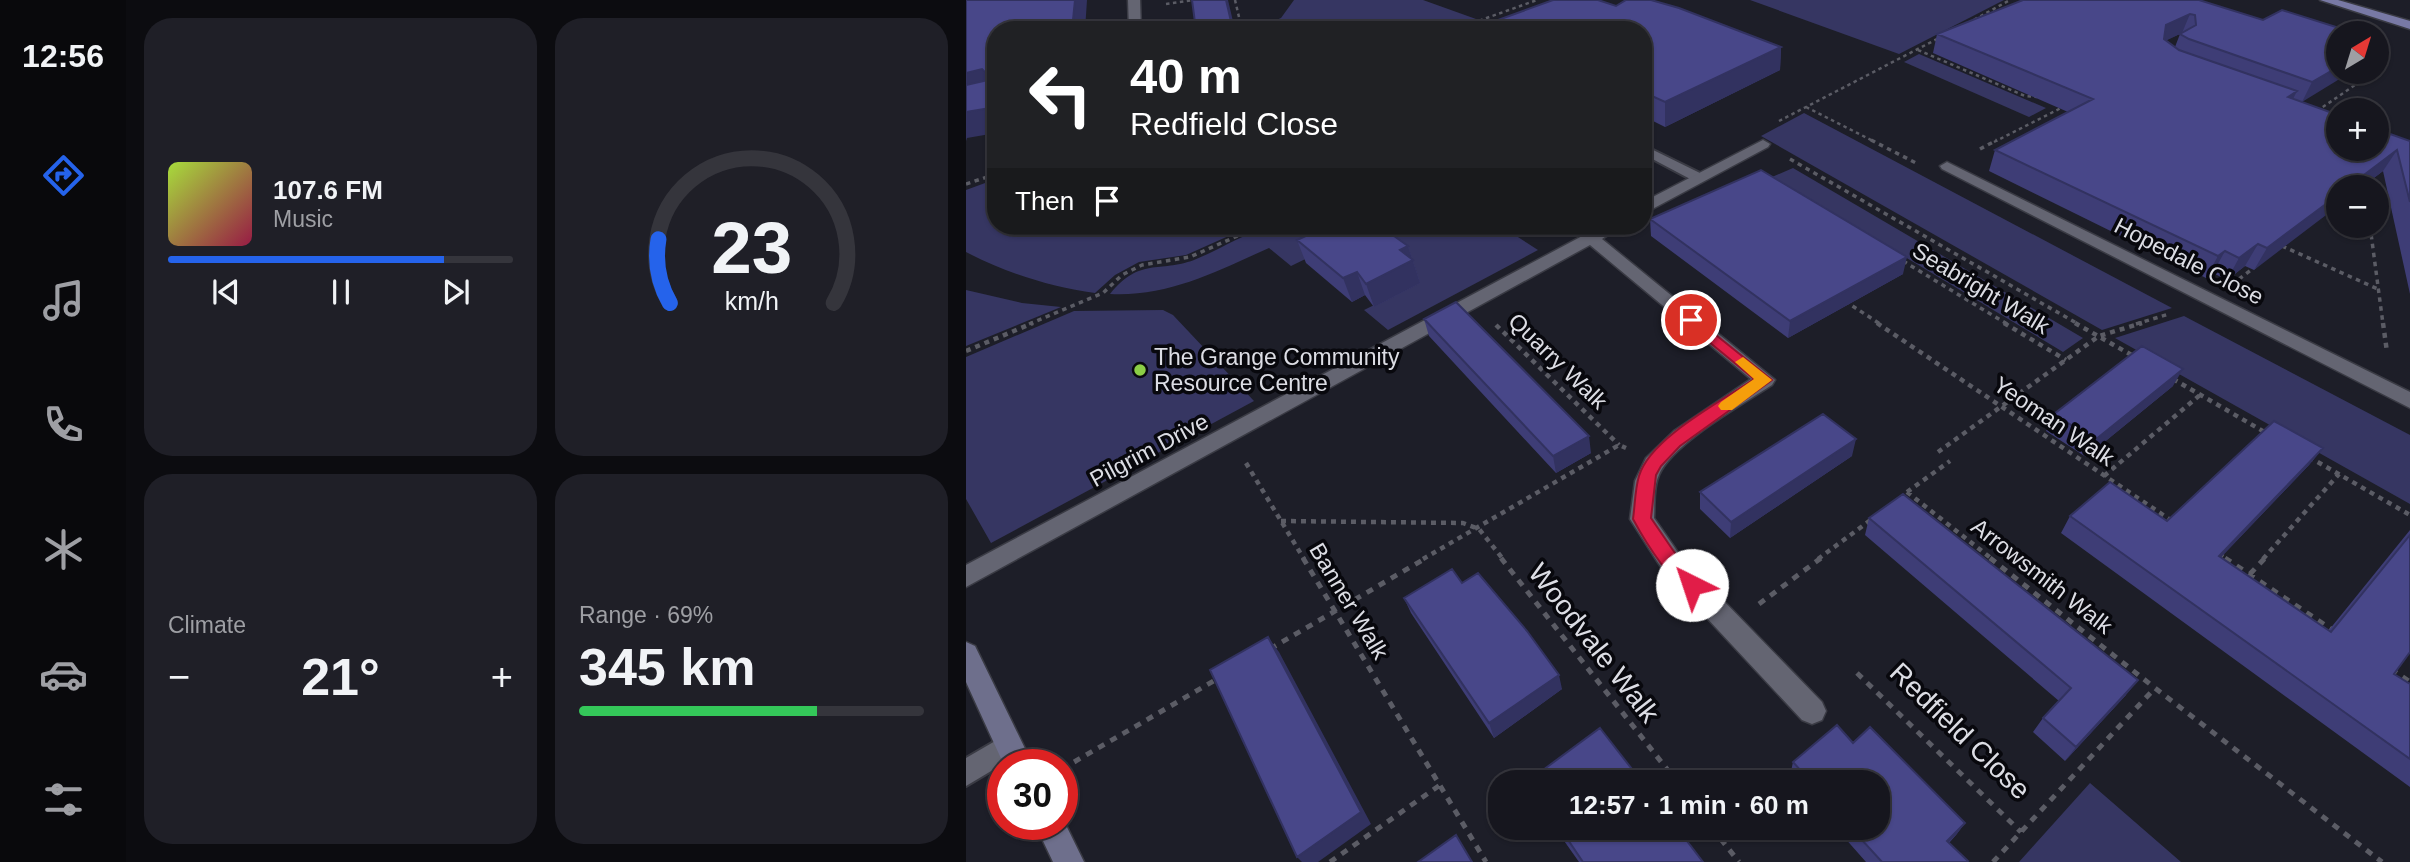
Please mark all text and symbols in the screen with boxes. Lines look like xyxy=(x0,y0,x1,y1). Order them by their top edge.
north arrow xyxy=(2326,21,2389,84)
map controls xyxy=(2326,21,2389,238)
text: 12:56 xyxy=(22,38,104,74)
icon: left xyxy=(1015,49,1106,140)
text: 40 m xyxy=(1130,49,1242,103)
button: + xyxy=(2326,98,2389,161)
text: Redfield Close xyxy=(1130,106,1338,142)
icon: directions xyxy=(39,151,88,200)
text: 107.6 FM xyxy=(273,175,383,205)
button: − xyxy=(2326,175,2389,238)
icon: arrive xyxy=(1088,182,1126,220)
text: Then xyxy=(1015,186,1074,216)
text: Music xyxy=(273,206,333,232)
text: 23 xyxy=(711,207,792,288)
street label: Hopedale Close xyxy=(2110,212,2268,310)
street label: Seabright Walk xyxy=(1908,237,2055,339)
icon: previous xyxy=(207,273,245,311)
icon: pause xyxy=(322,273,360,311)
icon: next xyxy=(437,273,475,311)
icon: music xyxy=(39,276,88,325)
text: km/h xyxy=(724,287,779,315)
pin xyxy=(1661,290,1721,350)
icon: arrive xyxy=(1672,301,1710,339)
street label: Quarry Walk xyxy=(1503,308,1613,415)
place label: The Grange Community Resource Centre xyxy=(1154,344,1400,396)
marker: The Grange Community Resource Centre xyxy=(1132,362,1148,378)
street label: Yeoman Walk xyxy=(1989,371,2120,471)
icon: phone xyxy=(39,400,88,449)
street label: Pilgrim Drive xyxy=(1085,408,1213,492)
street label: Arrowsmith Walk xyxy=(1966,513,2118,639)
icon: climate xyxy=(39,525,88,574)
street label: Banner Walk xyxy=(1304,538,1394,664)
position arrow xyxy=(1655,548,1729,622)
street label: Woodvale Walk xyxy=(1522,557,1666,729)
text: Range · 69% xyxy=(579,602,713,628)
text: Climate xyxy=(168,612,246,638)
text: 345 km xyxy=(579,638,755,696)
text: 21° xyxy=(301,648,380,706)
icon: car xyxy=(39,650,88,699)
text: − xyxy=(168,656,190,698)
text: + xyxy=(491,656,513,698)
street label: Redfield Close xyxy=(1884,657,2036,805)
speed limit sign: 30 xyxy=(987,749,1078,840)
icon: filters xyxy=(39,775,88,824)
text: 12:57 · 1 min · 60 m xyxy=(1569,790,1809,820)

